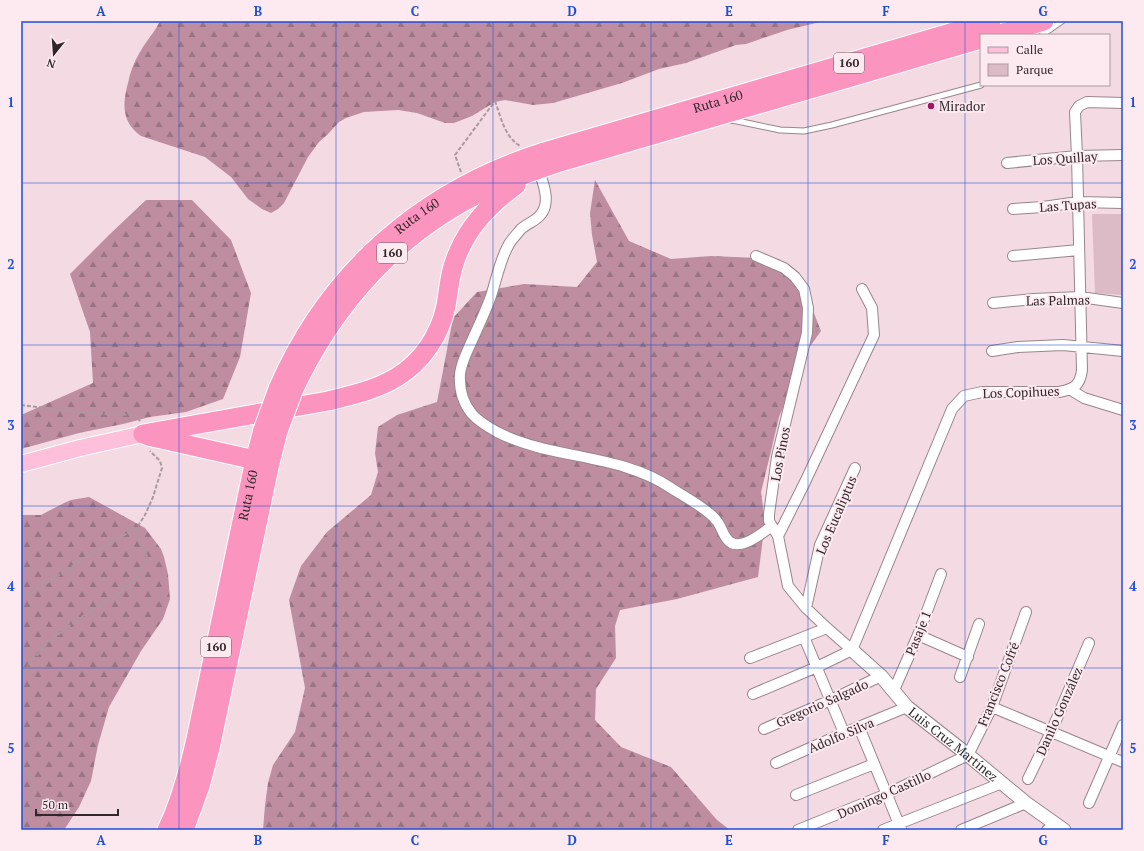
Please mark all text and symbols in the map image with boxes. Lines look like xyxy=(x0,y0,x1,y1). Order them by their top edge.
text: A xyxy=(96,2,106,20)
text: B xyxy=(254,2,262,20)
text: C xyxy=(411,2,419,20)
text: D xyxy=(567,2,577,20)
text: E xyxy=(725,2,733,20)
text: F xyxy=(882,2,890,20)
text: G xyxy=(1038,2,1048,20)
north arrow xyxy=(34,34,74,74)
legend xyxy=(980,34,1110,86)
text: Calle xyxy=(1016,42,1043,57)
road number: 160 xyxy=(834,53,864,73)
text: N xyxy=(44,55,57,71)
text: Parque xyxy=(1016,62,1053,77)
street label: Ruta 160 xyxy=(691,85,745,117)
text: 1 xyxy=(7,93,15,111)
text: 1 xyxy=(1129,93,1137,111)
place label: Mirador xyxy=(939,97,985,115)
marker: Mirador xyxy=(926,101,936,111)
street label: Los Quillay xyxy=(1032,147,1099,169)
street label: Ruta 160 xyxy=(391,193,443,238)
street label: Las Tupas xyxy=(1039,194,1097,216)
road number: 160 xyxy=(377,243,407,263)
text: 2 xyxy=(7,255,15,273)
text: 2 xyxy=(1129,255,1137,273)
street label: Las Palmas xyxy=(1026,290,1090,310)
street label: Los Copihues xyxy=(982,382,1060,402)
text: 3 xyxy=(7,416,15,434)
text: 3 xyxy=(1129,416,1137,434)
street label: Los Pinos xyxy=(766,425,794,483)
street label: Ruta 160 xyxy=(233,468,262,522)
street label: Los Eucaliptus xyxy=(811,473,861,557)
text: 4 xyxy=(7,577,15,595)
text: 4 xyxy=(1129,577,1137,595)
street label: Pasaje 1 xyxy=(901,608,935,658)
road number: 160 xyxy=(201,637,231,657)
street label: Francisco Cofré xyxy=(973,639,1023,729)
street label: Danilo González xyxy=(1031,664,1087,758)
street label: Gregorio Salgado xyxy=(773,675,871,731)
street label: Luis Cruz Martínez xyxy=(905,703,1002,785)
street label: Adolfo Silva xyxy=(805,713,877,757)
text: 5 xyxy=(7,739,15,757)
text: 5 xyxy=(1129,739,1137,757)
street label: Domingo Castillo xyxy=(834,765,934,823)
scale bar xyxy=(36,791,118,817)
text: 50 m xyxy=(42,797,69,812)
text: A xyxy=(96,831,106,849)
text: B xyxy=(254,831,262,849)
text: C xyxy=(411,831,419,849)
text: D xyxy=(567,831,577,849)
text: E xyxy=(725,831,733,849)
text: F xyxy=(882,831,890,849)
text: G xyxy=(1038,831,1048,849)

